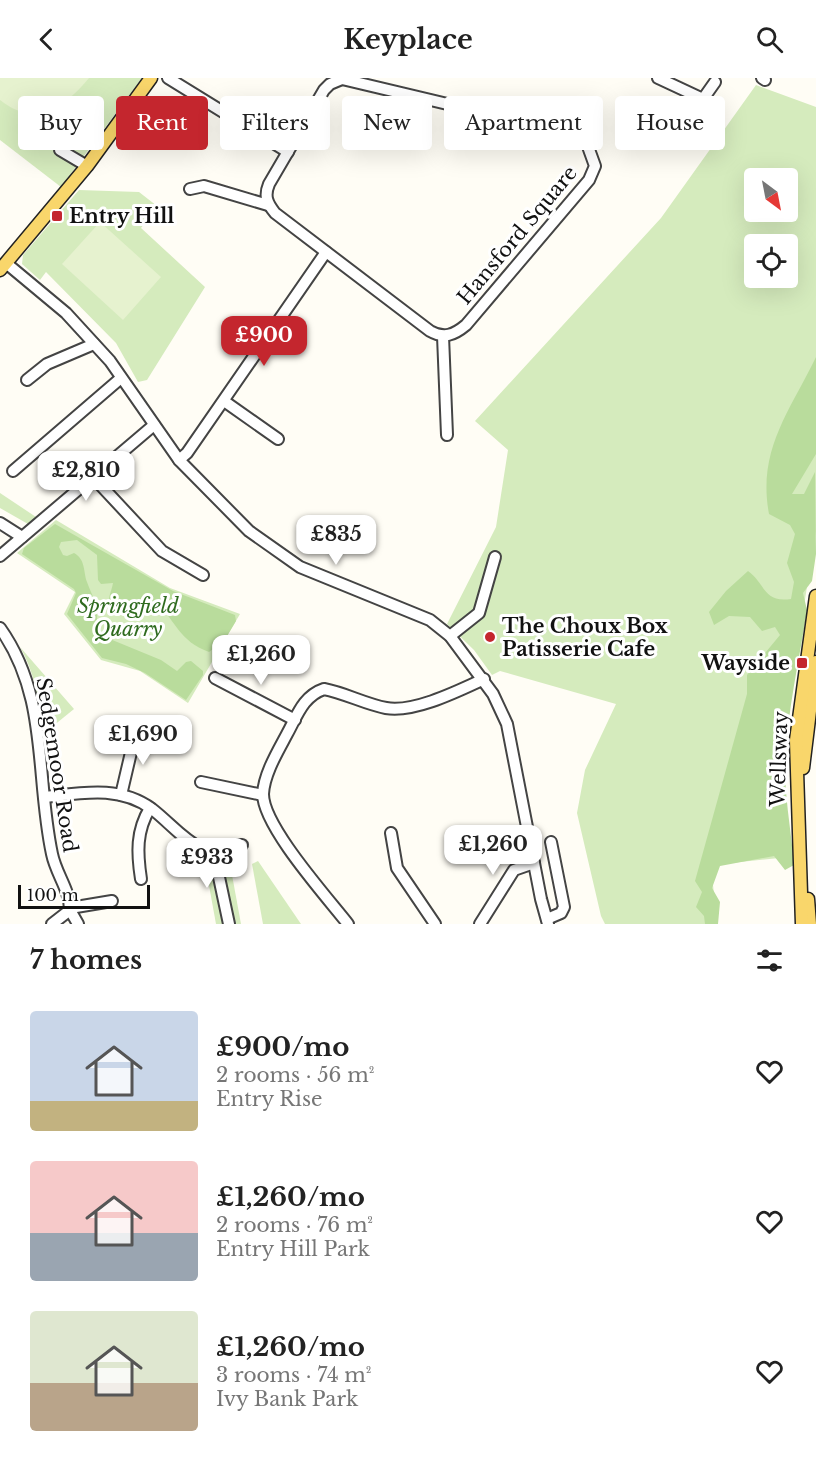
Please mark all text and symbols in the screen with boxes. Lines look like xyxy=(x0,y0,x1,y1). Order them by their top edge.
icon: back xyxy=(30,23,63,56)
text: Keyplace xyxy=(343,23,473,56)
icon: search xyxy=(753,23,786,56)
chip: Buy xyxy=(18,96,104,150)
chip: Rent xyxy=(116,96,208,150)
chip: Filters xyxy=(220,96,330,150)
chip: New xyxy=(342,96,432,150)
chip: Apartment xyxy=(444,96,603,150)
chip: House xyxy=(615,96,725,150)
street label: Hansford Square xyxy=(452,161,582,309)
north arrow xyxy=(744,168,798,222)
map controls xyxy=(744,168,798,288)
place label: Entry Hill xyxy=(69,204,174,228)
marker: Entry Hill xyxy=(50,209,64,223)
button: locate xyxy=(744,234,798,288)
pin: £900 xyxy=(228,316,300,367)
text: £900 xyxy=(235,323,293,347)
pin: £2,810 xyxy=(37,451,135,502)
text: £2,810 xyxy=(52,458,120,482)
pin: £835 xyxy=(300,515,372,566)
text: £835 xyxy=(310,522,362,546)
park label: Springfield Quarry xyxy=(77,594,179,641)
place label: The Choux Box Patisserie Cafe xyxy=(502,614,668,661)
marker: The Choux Box Patisserie Cafe xyxy=(483,630,497,644)
pin: £1,260 xyxy=(212,635,310,686)
text: £1,260 xyxy=(226,642,296,666)
place label: Wayside xyxy=(700,651,790,675)
marker: Wayside xyxy=(795,656,809,670)
street label: Sedgemoor Road xyxy=(31,676,83,854)
street label: Wellsway xyxy=(765,711,793,808)
pin: £1,690 xyxy=(94,715,192,766)
text: £1,690 xyxy=(108,722,178,746)
pin: £1,260 xyxy=(444,825,542,876)
text: £1,260 xyxy=(458,832,528,856)
pin: £933 xyxy=(171,838,243,889)
text: £933 xyxy=(180,845,234,869)
scale bar xyxy=(18,882,150,910)
text: 100 m xyxy=(27,885,79,905)
text: 7 homes xyxy=(30,944,142,976)
icon: filters xyxy=(753,944,786,977)
text: £900/mo xyxy=(216,1031,350,1063)
icon: home xyxy=(78,1035,150,1107)
icon: heart xyxy=(753,1055,786,1088)
text: 2 rooms · 56 m² xyxy=(216,1063,374,1087)
text: Entry Rise xyxy=(216,1087,322,1111)
text: £1,260/mo xyxy=(216,1181,365,1213)
icon: home xyxy=(78,1185,150,1257)
icon: heart xyxy=(753,1205,786,1238)
text: 2 rooms · 76 m² xyxy=(216,1213,373,1237)
text: Entry Hill Park xyxy=(216,1237,370,1261)
text: £1,260/mo xyxy=(216,1331,365,1363)
icon: home xyxy=(78,1335,150,1407)
icon: heart xyxy=(753,1355,786,1388)
text: 3 rooms · 74 m² xyxy=(216,1363,372,1387)
text: Ivy Bank Park xyxy=(216,1387,358,1411)

